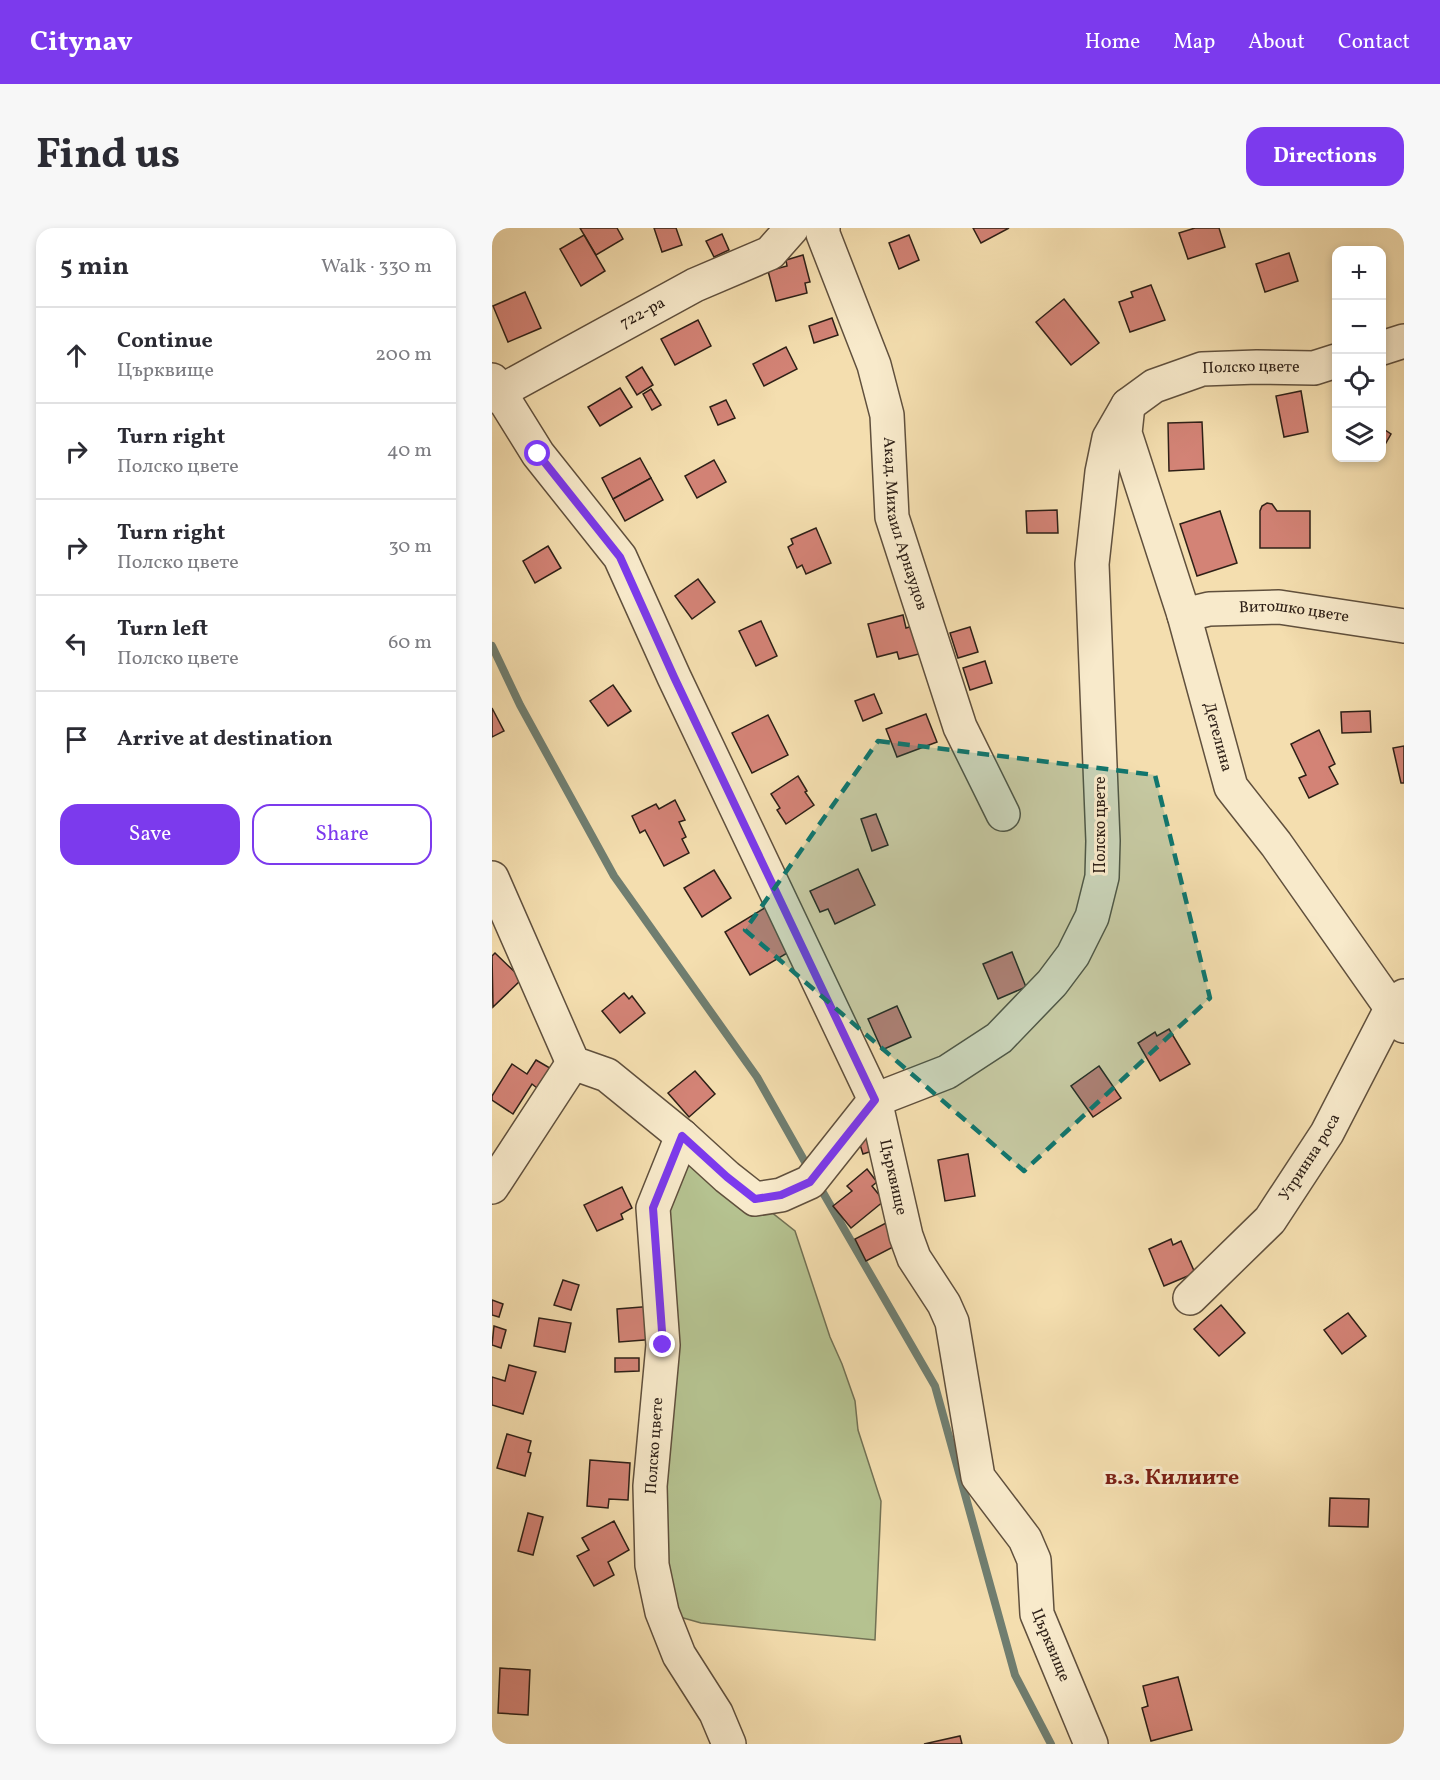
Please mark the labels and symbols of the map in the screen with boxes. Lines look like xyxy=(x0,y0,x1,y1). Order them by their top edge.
street label: 722-ра xyxy=(616,292,669,335)
street label: Полско цвете xyxy=(1202,356,1300,380)
street label: Акад. Михаил Арнаудов xyxy=(877,436,933,613)
route start xyxy=(524,440,550,466)
street label: Витошко цвете xyxy=(1239,596,1350,628)
street label: Детелина xyxy=(1197,700,1237,774)
street label: Полско цвете xyxy=(1090,776,1112,874)
street label: Утринна роса xyxy=(1274,1110,1346,1206)
street label: Църквище xyxy=(873,1137,912,1218)
route end xyxy=(649,1331,675,1357)
street label: Полско цвете xyxy=(641,1397,669,1495)
district label: в.з. Килиите xyxy=(1105,1463,1239,1494)
street label: Църквище xyxy=(1025,1605,1075,1685)

